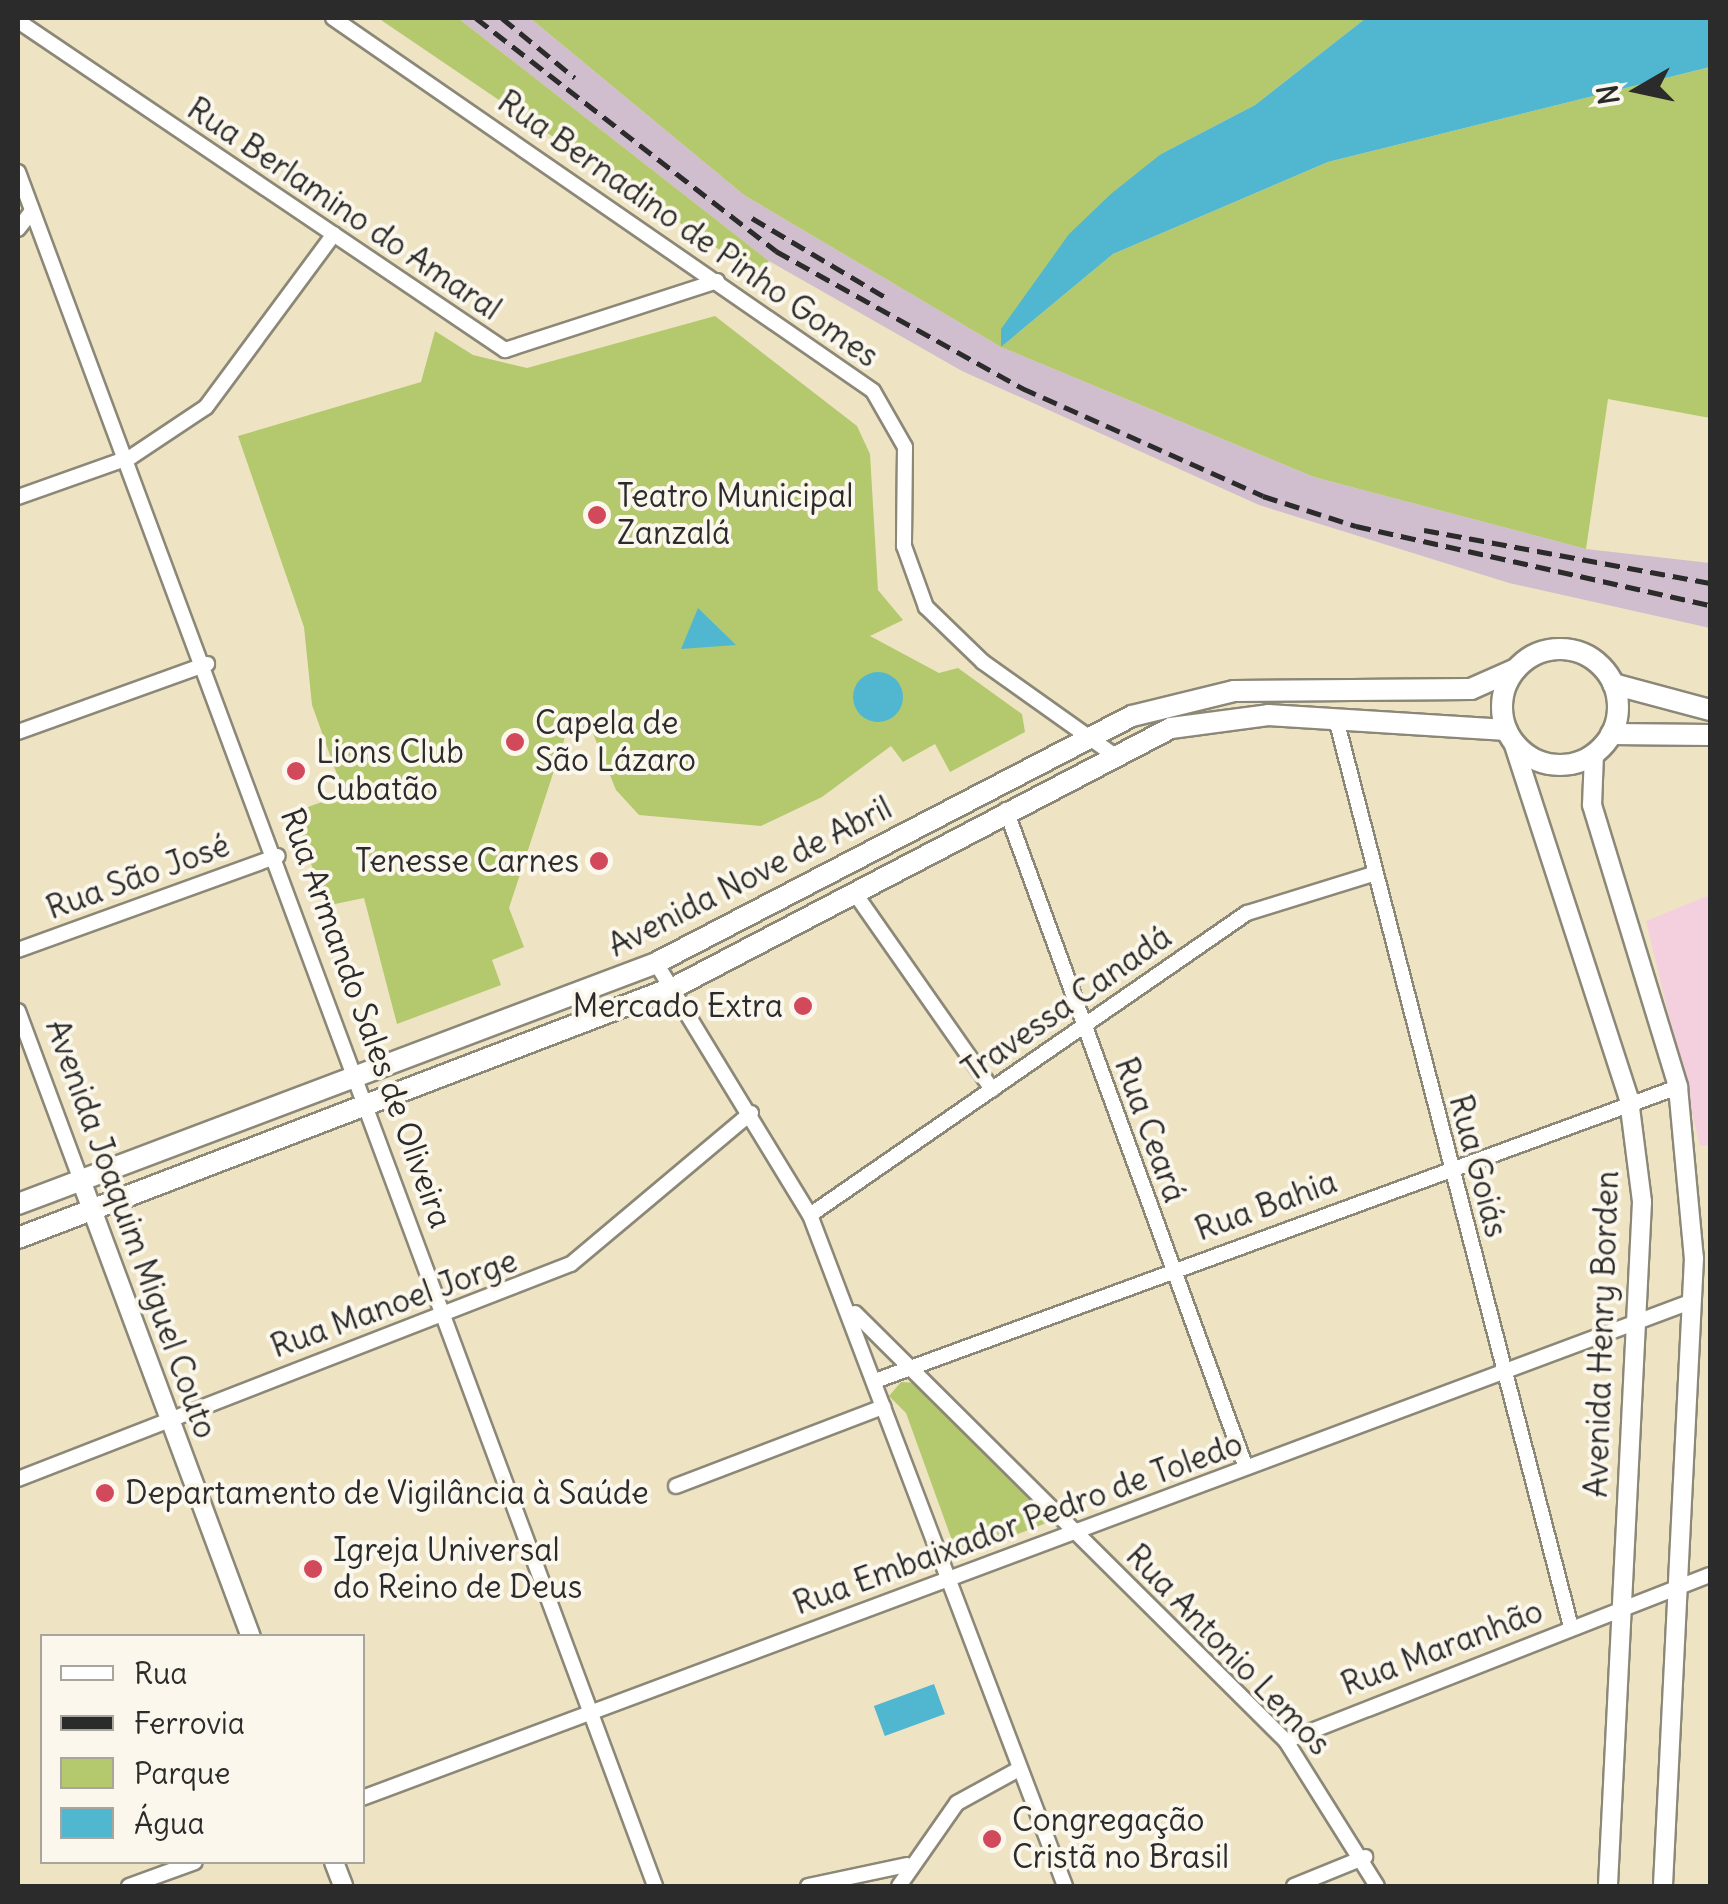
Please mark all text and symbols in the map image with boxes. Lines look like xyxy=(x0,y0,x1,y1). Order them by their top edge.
north arrow xyxy=(1588,40,1688,140)
street label: Rua Bernadino de Pinho Gomes xyxy=(490,82,886,376)
text: N xyxy=(1589,82,1628,107)
street label: Rua Berlamino do Amaral xyxy=(180,90,508,328)
place label: Teatro Municipal Zanzalá xyxy=(617,478,853,553)
marker: Teatro Municipal Zanzalá xyxy=(586,504,608,526)
place label: Capela de São Lázaro xyxy=(535,705,696,780)
marker: Capela de São Lázaro xyxy=(504,731,526,753)
place label: Lions Club Cubatão xyxy=(316,734,464,809)
marker: Lions Club Cubatão xyxy=(285,760,307,782)
street label: Avenida Nove de Abril xyxy=(602,789,898,965)
street label: Rua Armando Sales de Oliveira xyxy=(272,803,460,1233)
street label: Rua São José xyxy=(41,826,235,928)
place label: Tenesse Carnes xyxy=(355,842,579,880)
marker: Tenesse Carnes xyxy=(588,850,610,872)
street label: Travessa Canadá xyxy=(955,918,1179,1090)
place label: Mercado Extra xyxy=(573,987,783,1025)
marker: Mercado Extra xyxy=(792,995,814,1017)
street label: Avenida Joaquim Miguel Couto xyxy=(37,1014,225,1444)
street label: Rua Ceará xyxy=(1106,1052,1194,1208)
street label: Rua Goiás xyxy=(1441,1091,1515,1241)
street label: Rua Bahia xyxy=(1190,1163,1342,1249)
street label: Avenida Henry Borden xyxy=(1577,1170,1627,1498)
street label: Rua Manoel Jorge xyxy=(266,1242,522,1366)
street label: Rua Embaixador Pedro de Toledo xyxy=(788,1425,1248,1623)
place label: Departamento de Vigilância à Saúde xyxy=(125,1474,649,1512)
marker: Departamento de Vigilância à Saúde xyxy=(94,1482,116,1504)
place label: Igreja Universal do Reino de Deus xyxy=(333,1532,582,1607)
street label: Rua Antonio Lemos xyxy=(1118,1537,1338,1763)
marker: Igreja Universal do Reino de Deus xyxy=(302,1558,324,1580)
street label: Rua Maranhão xyxy=(1336,1592,1548,1704)
legend xyxy=(40,1634,365,1864)
text: Rua xyxy=(134,1654,187,1692)
text: Ferrovia xyxy=(134,1704,245,1742)
text: Parque xyxy=(134,1754,230,1792)
place label: Congregação Cristã no Brasil xyxy=(1012,1802,1229,1877)
text: Água xyxy=(134,1804,205,1842)
marker: Congregação Cristã no Brasil xyxy=(981,1828,1003,1850)

